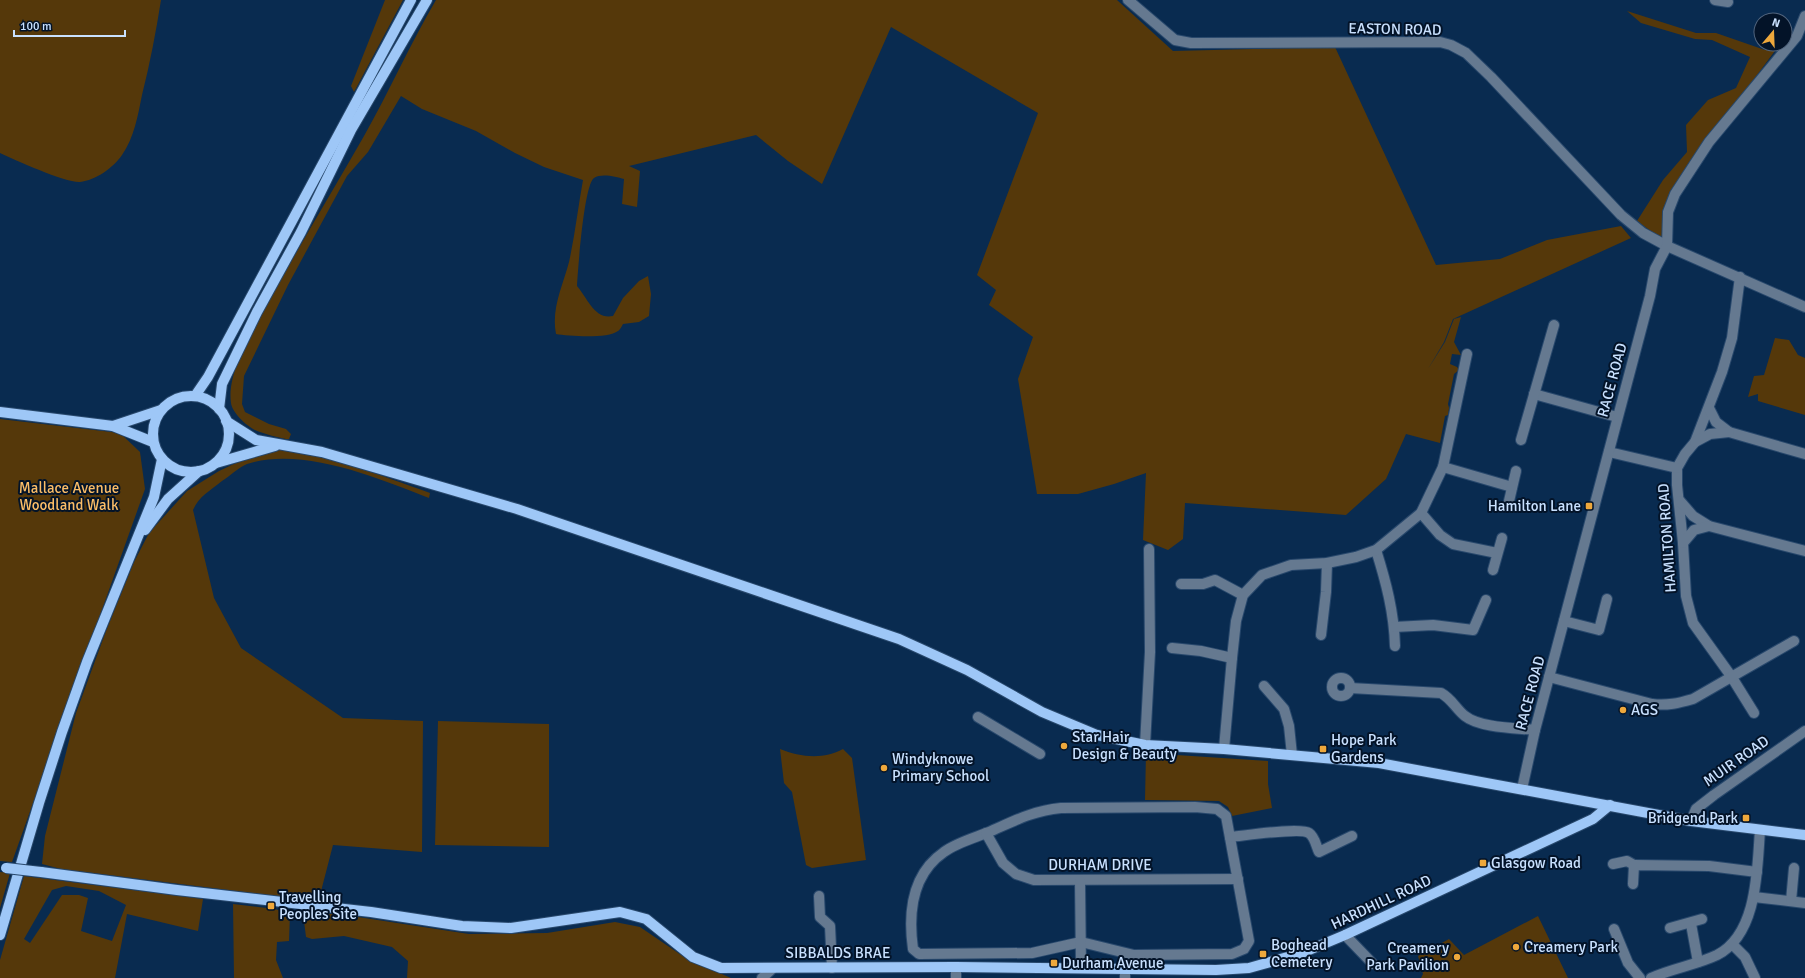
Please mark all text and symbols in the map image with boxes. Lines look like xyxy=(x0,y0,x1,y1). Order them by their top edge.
scale bar xyxy=(14,12,125,38)
north arrow xyxy=(1753,12,1793,52)
text: N xyxy=(1770,16,1782,30)
text: 100 m xyxy=(20,19,52,34)
street label: EASTON ROAD xyxy=(1348,19,1442,39)
street label: RACE ROAD xyxy=(1593,341,1631,419)
park label: Mallace Avenue Woodland Walk xyxy=(19,479,119,514)
street label: HAMILTON ROAD xyxy=(1654,483,1680,593)
place label: Hamilton Lane xyxy=(1488,497,1581,515)
marker: Hamilton Lane xyxy=(1584,501,1594,511)
street label: RACE ROAD xyxy=(1511,654,1549,732)
place label: AGS xyxy=(1631,701,1658,719)
marker: AGS xyxy=(1618,705,1628,715)
place label: Star Hair Design & Beauty xyxy=(1072,728,1177,763)
place label: Hope Park Gardens xyxy=(1331,731,1397,766)
street label: MUIR ROAD xyxy=(1700,732,1772,790)
marker: Star Hair Design & Beauty xyxy=(1059,741,1069,751)
marker: Hope Park Gardens xyxy=(1318,744,1328,754)
place label: Windyknowe Primary School xyxy=(892,750,989,785)
marker: Windyknowe Primary School xyxy=(879,763,889,773)
place label: Bridgend Park xyxy=(1648,809,1738,827)
marker: Bridgend Park xyxy=(1741,813,1751,823)
place label: Glasgow Road xyxy=(1491,854,1581,872)
street label: DURHAM DRIVE xyxy=(1048,856,1152,874)
marker: Glasgow Road xyxy=(1478,858,1488,868)
street label: HARDHILL ROAD xyxy=(1328,871,1434,933)
place label: Travelling Peoples Site xyxy=(279,888,357,923)
marker: Travelling Peoples Site xyxy=(266,901,276,911)
place label: Boghead Cemetery xyxy=(1271,936,1332,971)
place label: Creamery Park xyxy=(1524,938,1618,956)
place label: Creamery Park Pavilion xyxy=(1366,939,1449,974)
marker: Creamery Park xyxy=(1511,942,1521,952)
street label: SIBBALDS BRAE xyxy=(786,944,890,962)
marker: Boghead Cemetery xyxy=(1258,949,1268,959)
marker: Creamery Park Pavilion xyxy=(1452,952,1462,962)
place label: Durham Avenue xyxy=(1062,954,1163,972)
marker: Durham Avenue xyxy=(1049,958,1059,968)

